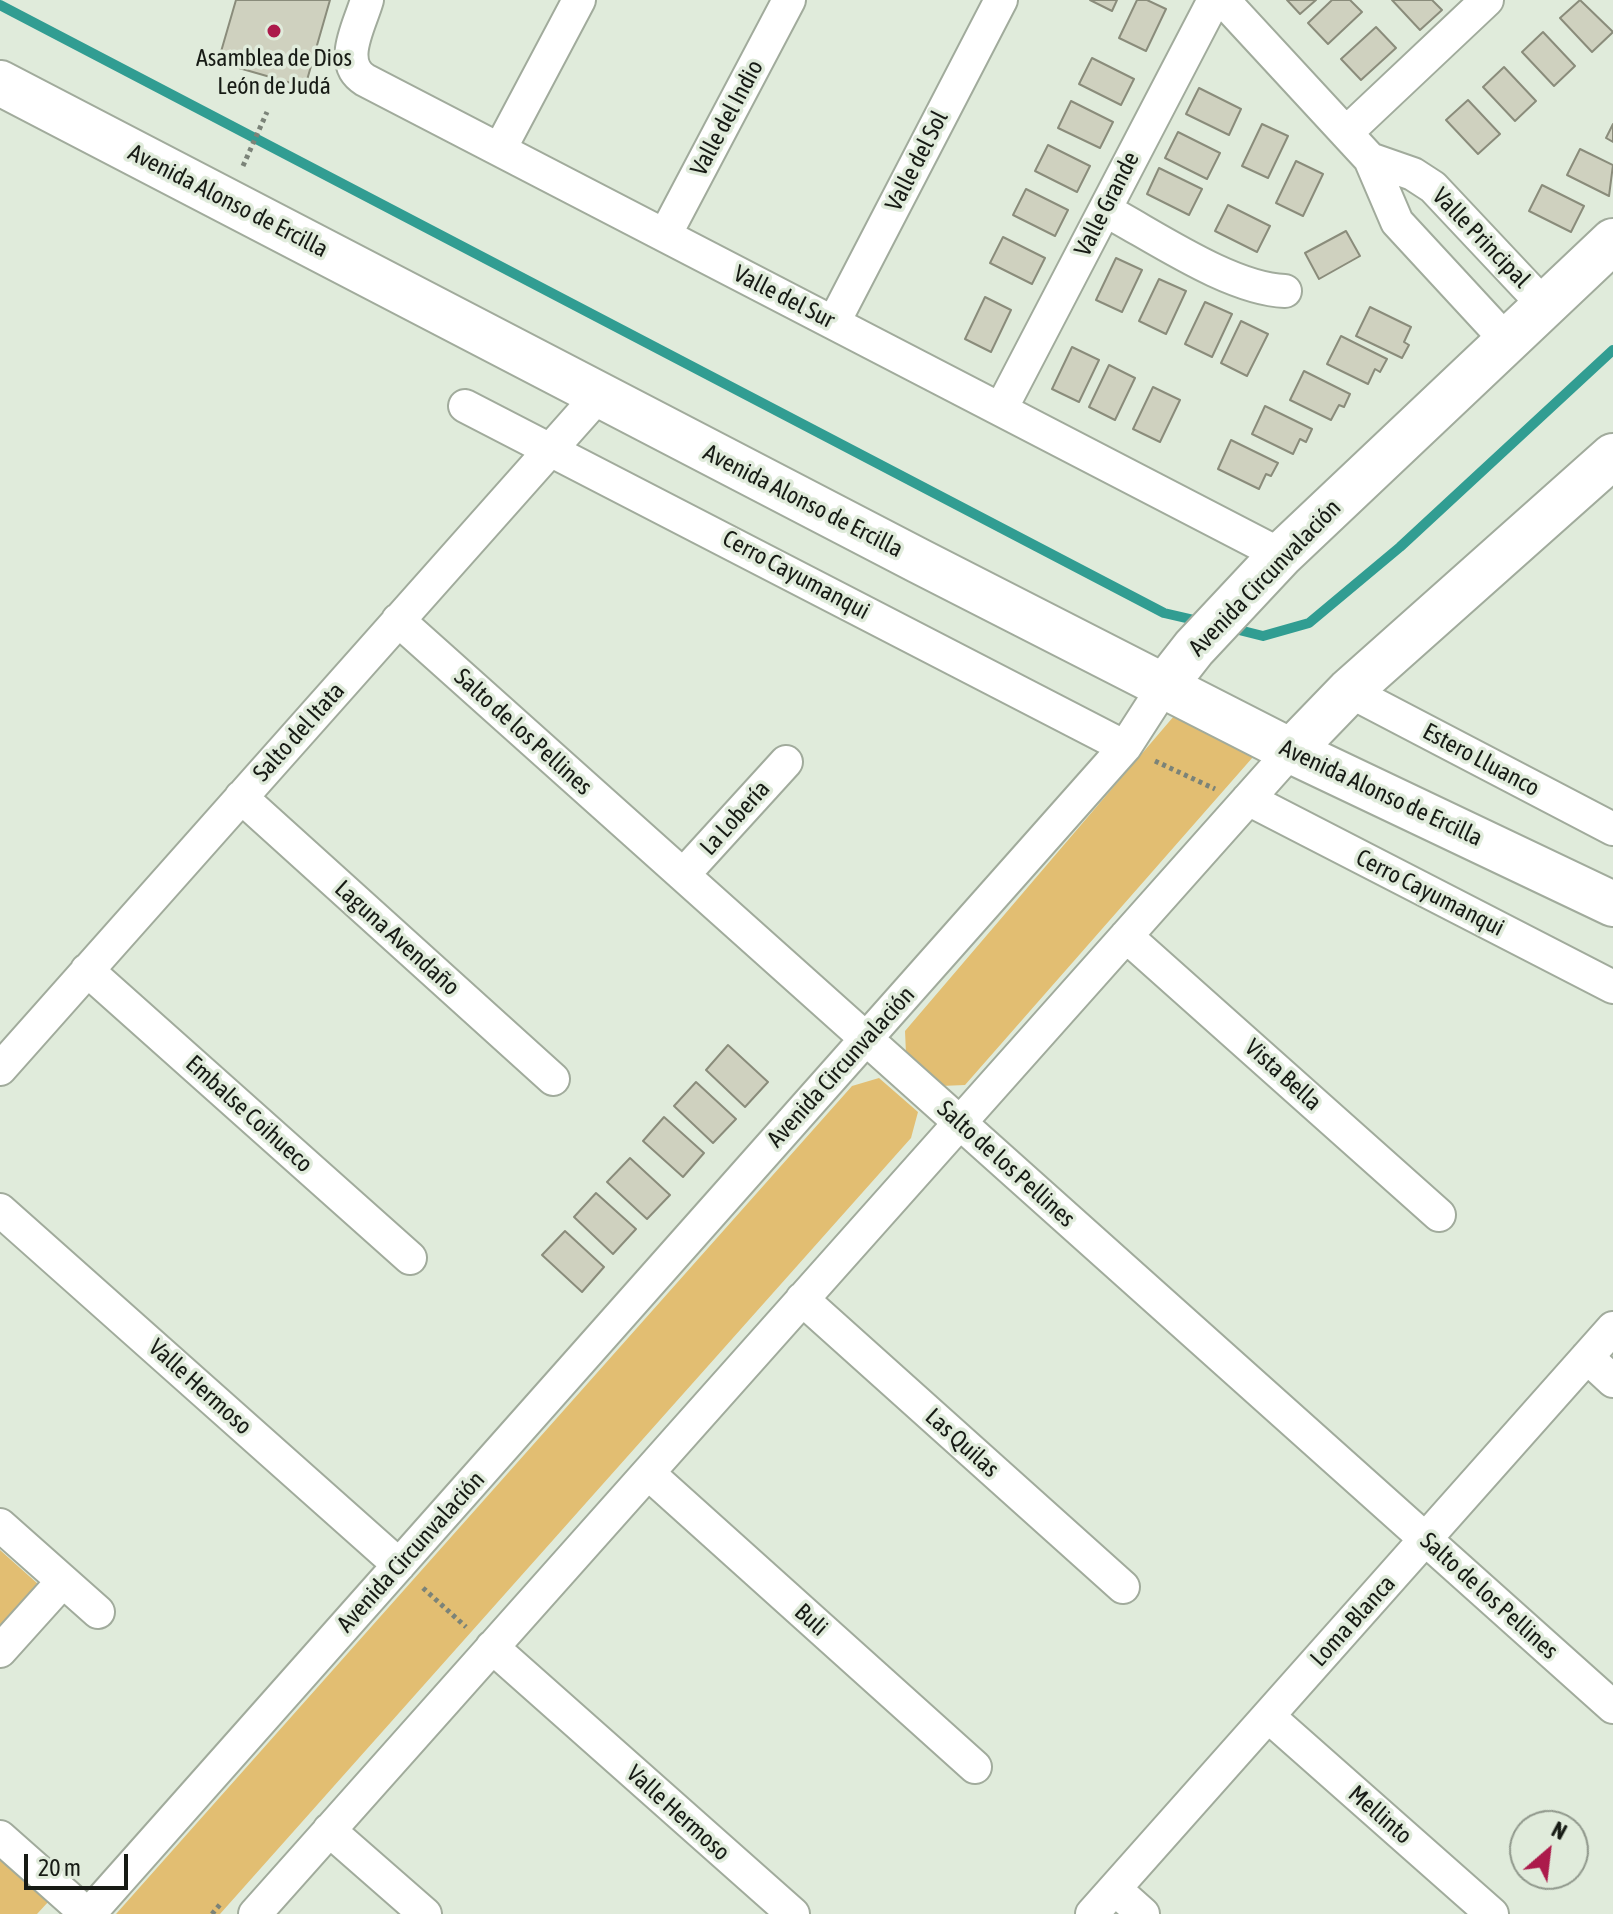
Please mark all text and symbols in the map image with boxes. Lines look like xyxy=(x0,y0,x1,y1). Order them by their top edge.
marker: Asamblea de Dios León de Judá xyxy=(265,22,283,40)
place label: Asamblea de Dios León de Judá xyxy=(196,44,352,100)
street label: Valle del Indio xyxy=(685,55,769,181)
street label: Valle del Sol xyxy=(880,106,954,216)
street label: Avenida Alonso de Ercilla xyxy=(123,138,333,264)
street label: Valle Grande xyxy=(1068,147,1146,261)
street label: Valle Principal xyxy=(1426,182,1536,294)
street label: Valle del Sur xyxy=(729,259,839,335)
street label: Avenida Alonso de Ercilla xyxy=(698,438,908,564)
street label: Avenida Circunvalación xyxy=(1183,494,1347,662)
street label: Cerro Cayumanqui xyxy=(718,524,874,626)
street label: Salto de los Pellines xyxy=(448,663,598,801)
street label: Salto del Itata xyxy=(247,677,351,787)
street label: Estero Lluanco xyxy=(1418,717,1544,803)
street label: Avenida Alonso de Ercilla xyxy=(1275,733,1487,853)
street label: La Lobería xyxy=(694,775,776,861)
street label: Cerro Cayumanqui xyxy=(1351,843,1509,943)
street label: Laguna Avendaño xyxy=(329,874,465,1002)
street label: Avenida Circunvalación xyxy=(761,981,921,1153)
street label: Vista Bella xyxy=(1239,1033,1327,1117)
street label: Embalse Coihueco xyxy=(180,1049,318,1179)
street label: Salto de los Pellines xyxy=(931,1095,1081,1233)
street label: Valle Hermoso xyxy=(142,1333,258,1441)
street label: Las Quilas xyxy=(919,1402,1005,1484)
street label: Avenida Circunvalación xyxy=(331,1466,491,1638)
street label: Salto de los Pellines xyxy=(1414,1527,1564,1665)
street label: Loma Blanca xyxy=(1305,1569,1401,1673)
street label: Buli xyxy=(788,1598,834,1642)
street label: Valle Hermoso xyxy=(620,1759,736,1867)
street label: Mellinto xyxy=(1342,1780,1418,1850)
north arrow xyxy=(1509,1810,1589,1890)
text: N xyxy=(1547,1816,1571,1845)
scale bar xyxy=(28,1838,132,1888)
text: 20 m xyxy=(38,1854,81,1881)

